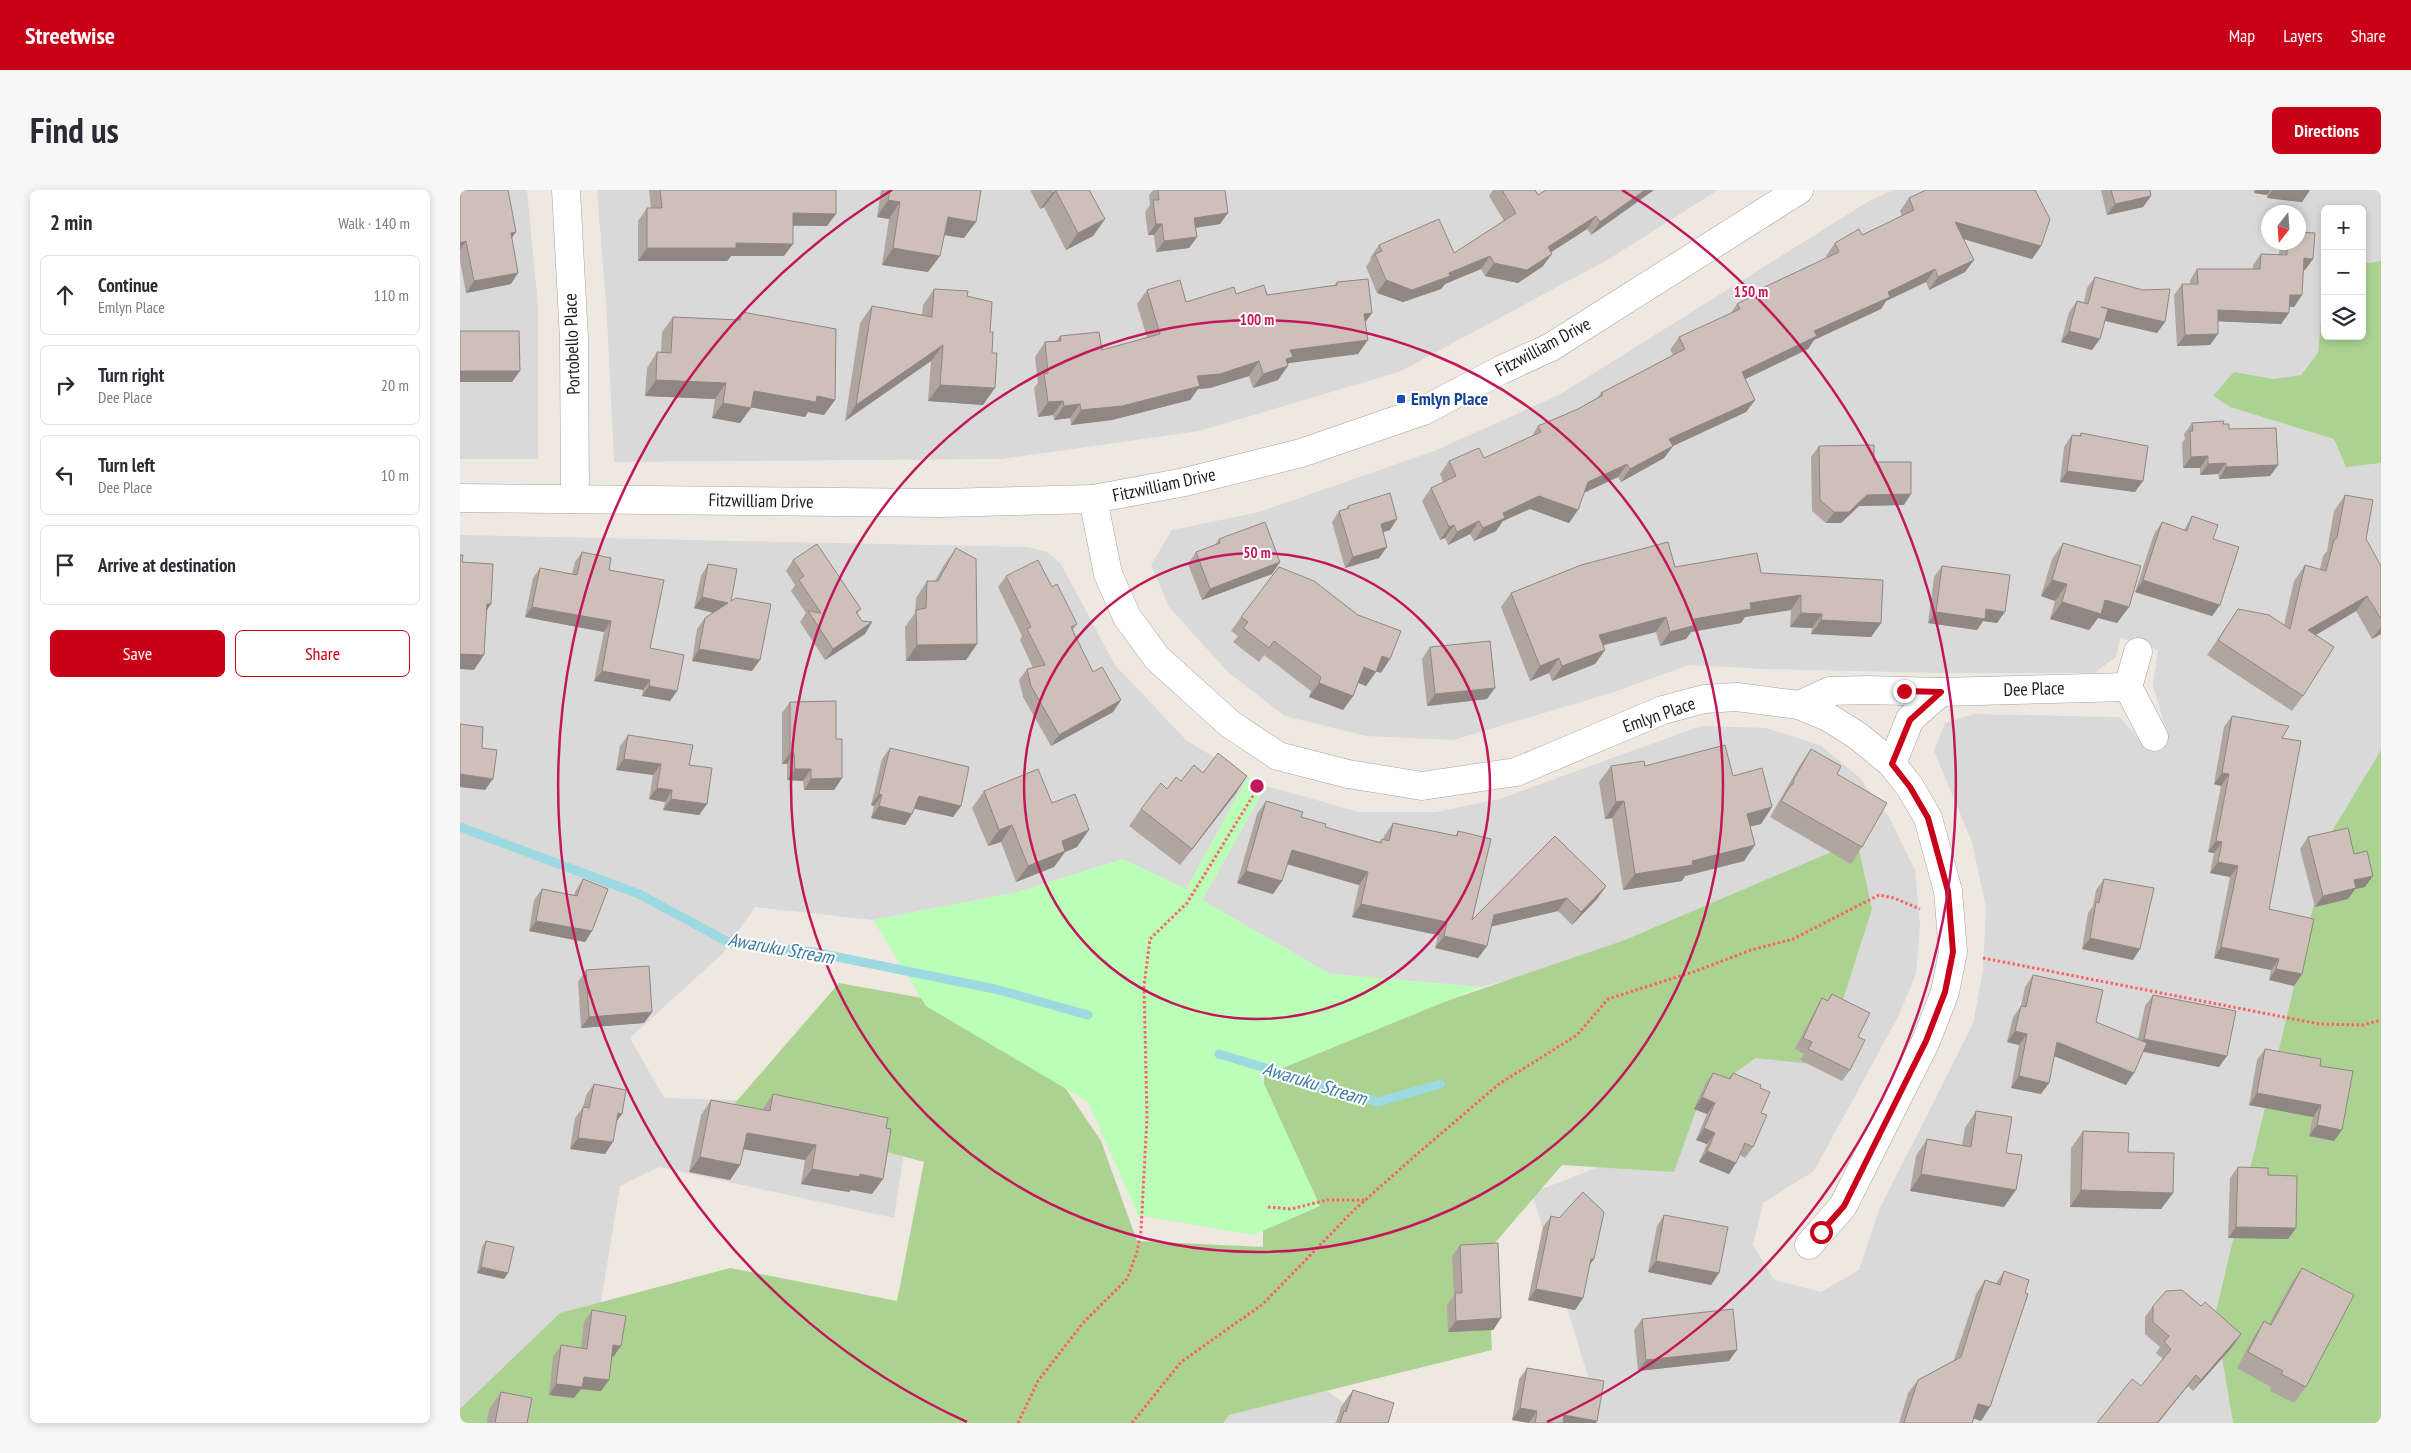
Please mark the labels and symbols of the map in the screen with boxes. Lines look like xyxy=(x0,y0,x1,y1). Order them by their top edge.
north arrow xyxy=(2261,205,2306,250)
text: 150 m xyxy=(1734,282,1768,301)
street label: Portobello Place xyxy=(558,293,585,395)
text: 100 m xyxy=(1240,310,1274,329)
street label: Fitzwilliam Drive xyxy=(1491,312,1595,381)
place label: Emlyn Place xyxy=(1411,387,1488,410)
marker: Emlyn Place xyxy=(1395,393,1407,405)
street label: Fitzwilliam Drive xyxy=(1110,462,1218,507)
street label: Fitzwilliam Drive xyxy=(708,488,814,513)
text: 50 m xyxy=(1243,543,1271,562)
street label: Dee Place xyxy=(2003,676,2065,701)
route end xyxy=(1893,680,1916,703)
street label: Emlyn Place xyxy=(1620,691,1698,738)
centre of rings xyxy=(1248,777,1266,795)
water label: Awaruku Stream xyxy=(726,927,837,969)
water label: Awaruku Stream xyxy=(1260,1056,1371,1111)
route start xyxy=(1810,1221,1833,1244)

